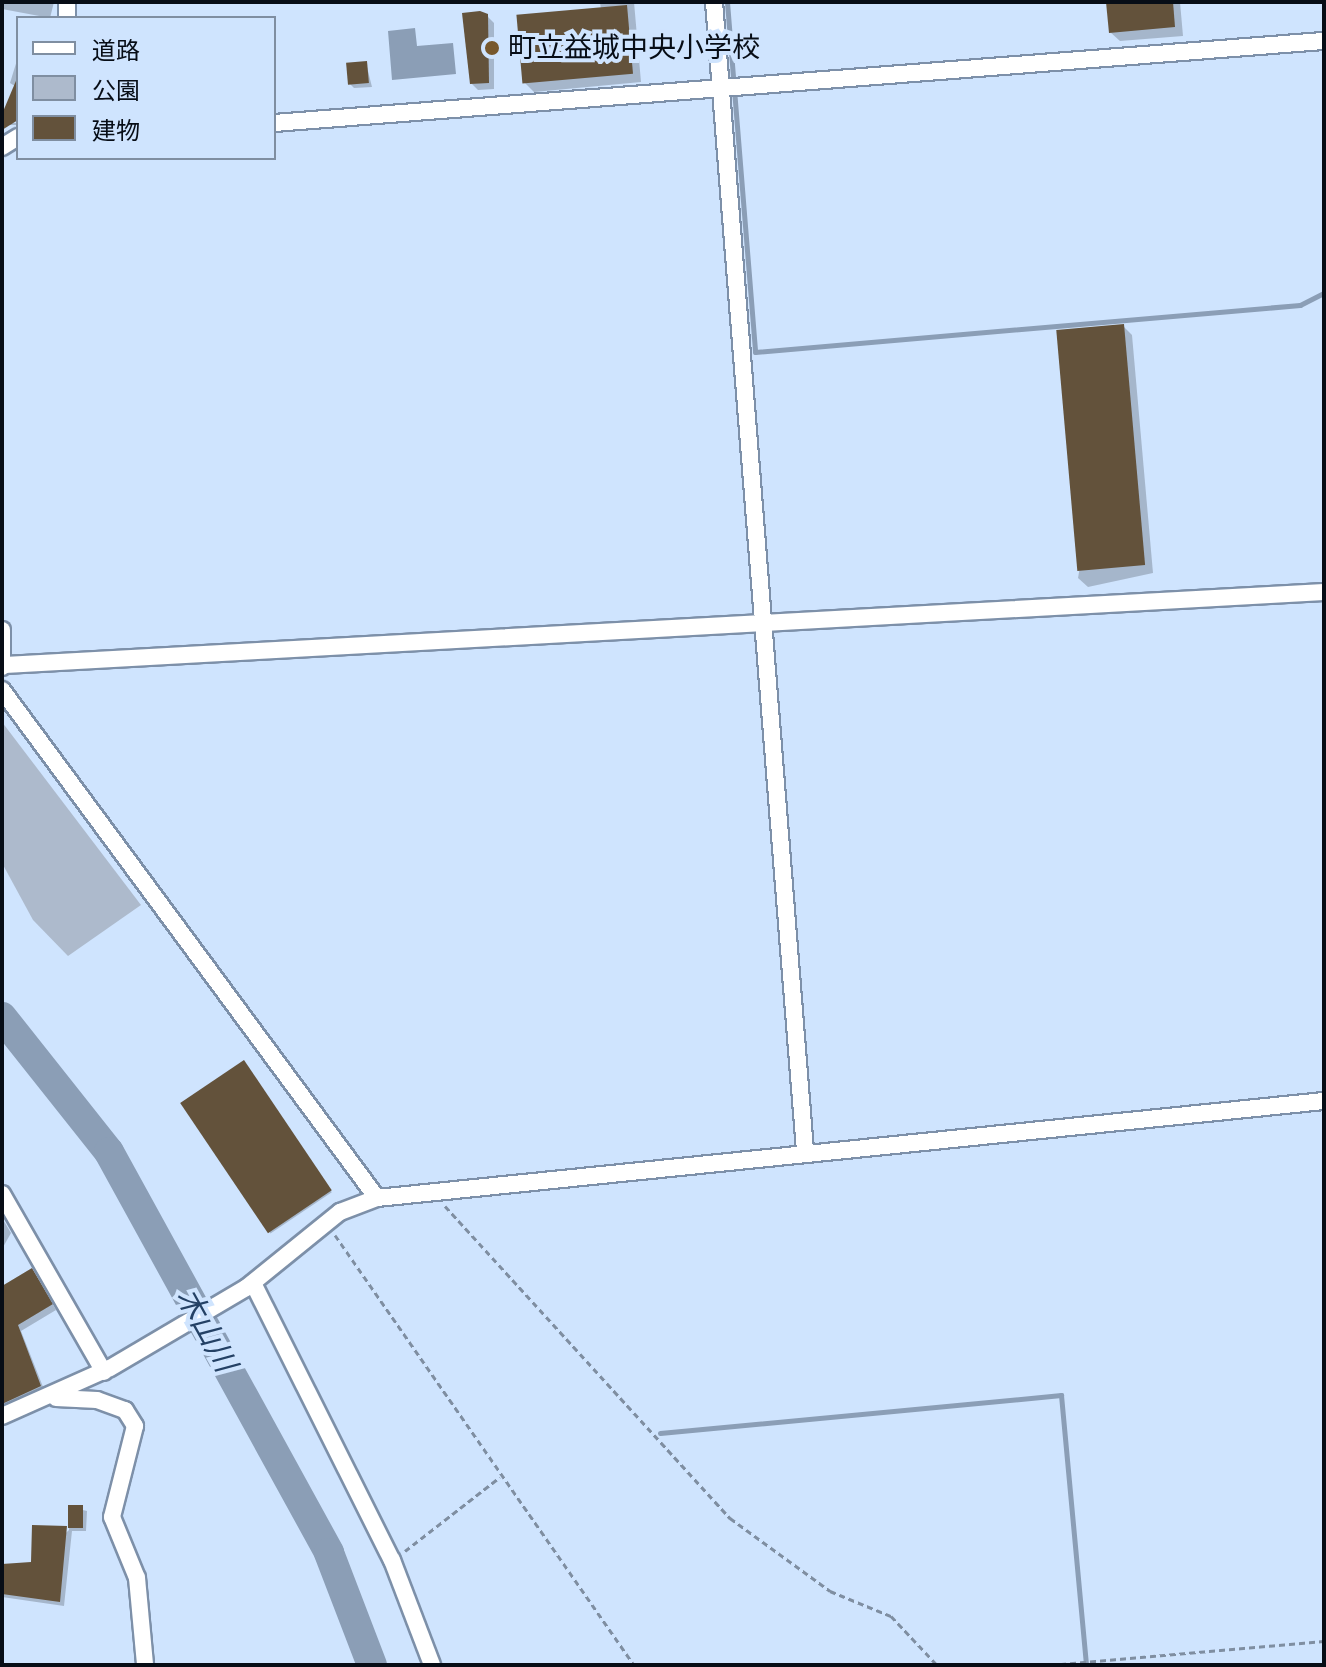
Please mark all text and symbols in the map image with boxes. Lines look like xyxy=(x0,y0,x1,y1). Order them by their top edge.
legend xyxy=(16,16,276,160)
place label: 町立益城中央小学校 xyxy=(508,31,760,65)
text: 道路 xyxy=(92,37,140,65)
marker: 町立益城中央小学校 xyxy=(483,39,501,57)
text: 公園 xyxy=(92,77,140,105)
text: 建物 xyxy=(92,117,140,145)
water label: 木山川 xyxy=(168,1282,244,1378)

